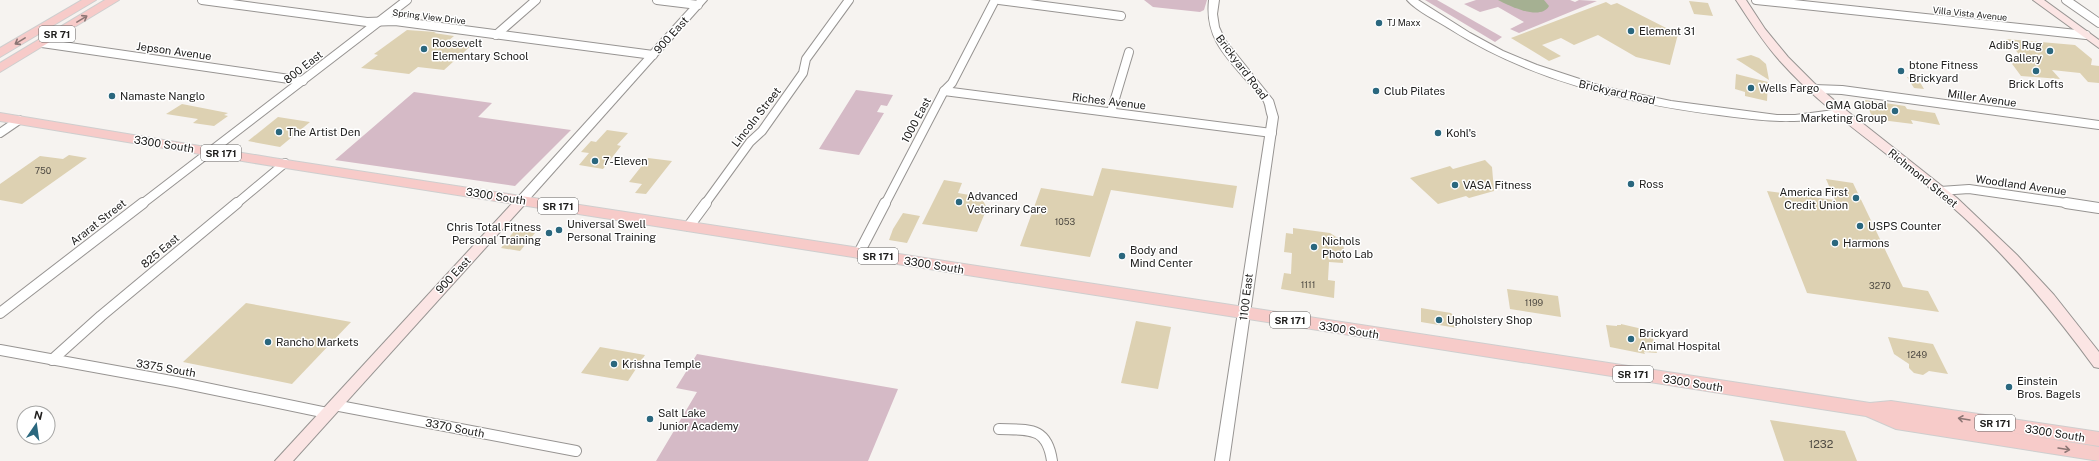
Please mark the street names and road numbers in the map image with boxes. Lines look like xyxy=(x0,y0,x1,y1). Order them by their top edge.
street label: Villa Vista Avenue xyxy=(1932,4,2008,23)
street label: Spring View Drive xyxy=(392,7,466,26)
street label: 900 East xyxy=(651,14,691,56)
road number: SR 71 xyxy=(39,26,75,42)
street label: Brickyard Road xyxy=(1214,32,1270,102)
street label: Jepson Avenue xyxy=(136,40,212,62)
street label: 800 East xyxy=(281,48,325,86)
street label: Brickyard Road xyxy=(1578,77,1656,107)
street label: Lincoln Street xyxy=(729,85,783,149)
street label: Miller Avenue xyxy=(1947,87,2017,109)
street label: Riches Avenue xyxy=(1071,91,1147,111)
street label: 1000 East xyxy=(899,95,933,145)
street label: 3300 South xyxy=(133,133,195,155)
road number: SR 171 xyxy=(201,145,241,161)
street label: Richmond Street xyxy=(1886,146,1960,210)
street label: Woodland Avenue xyxy=(1975,173,2067,197)
street label: 3300 South xyxy=(465,185,527,207)
street label: Ararat Street xyxy=(68,197,128,247)
road number: SR 171 xyxy=(538,198,578,214)
street label: 825 East xyxy=(139,232,181,270)
road number: SR 171 xyxy=(858,248,898,264)
street label: 900 East xyxy=(433,254,473,296)
street label: 3300 South xyxy=(903,254,965,276)
street label: 1100 East xyxy=(1237,273,1255,321)
road number: SR 171 xyxy=(1270,312,1310,328)
street label: 3300 South xyxy=(1318,319,1380,341)
street label: 3375 South xyxy=(135,357,197,379)
road number: SR 171 xyxy=(1613,366,1653,382)
street label: 3300 South xyxy=(1662,372,1724,394)
road number: SR 171 xyxy=(1975,415,2015,431)
street label: 3370 South xyxy=(424,416,486,440)
street label: 3300 South xyxy=(2024,422,2086,444)

